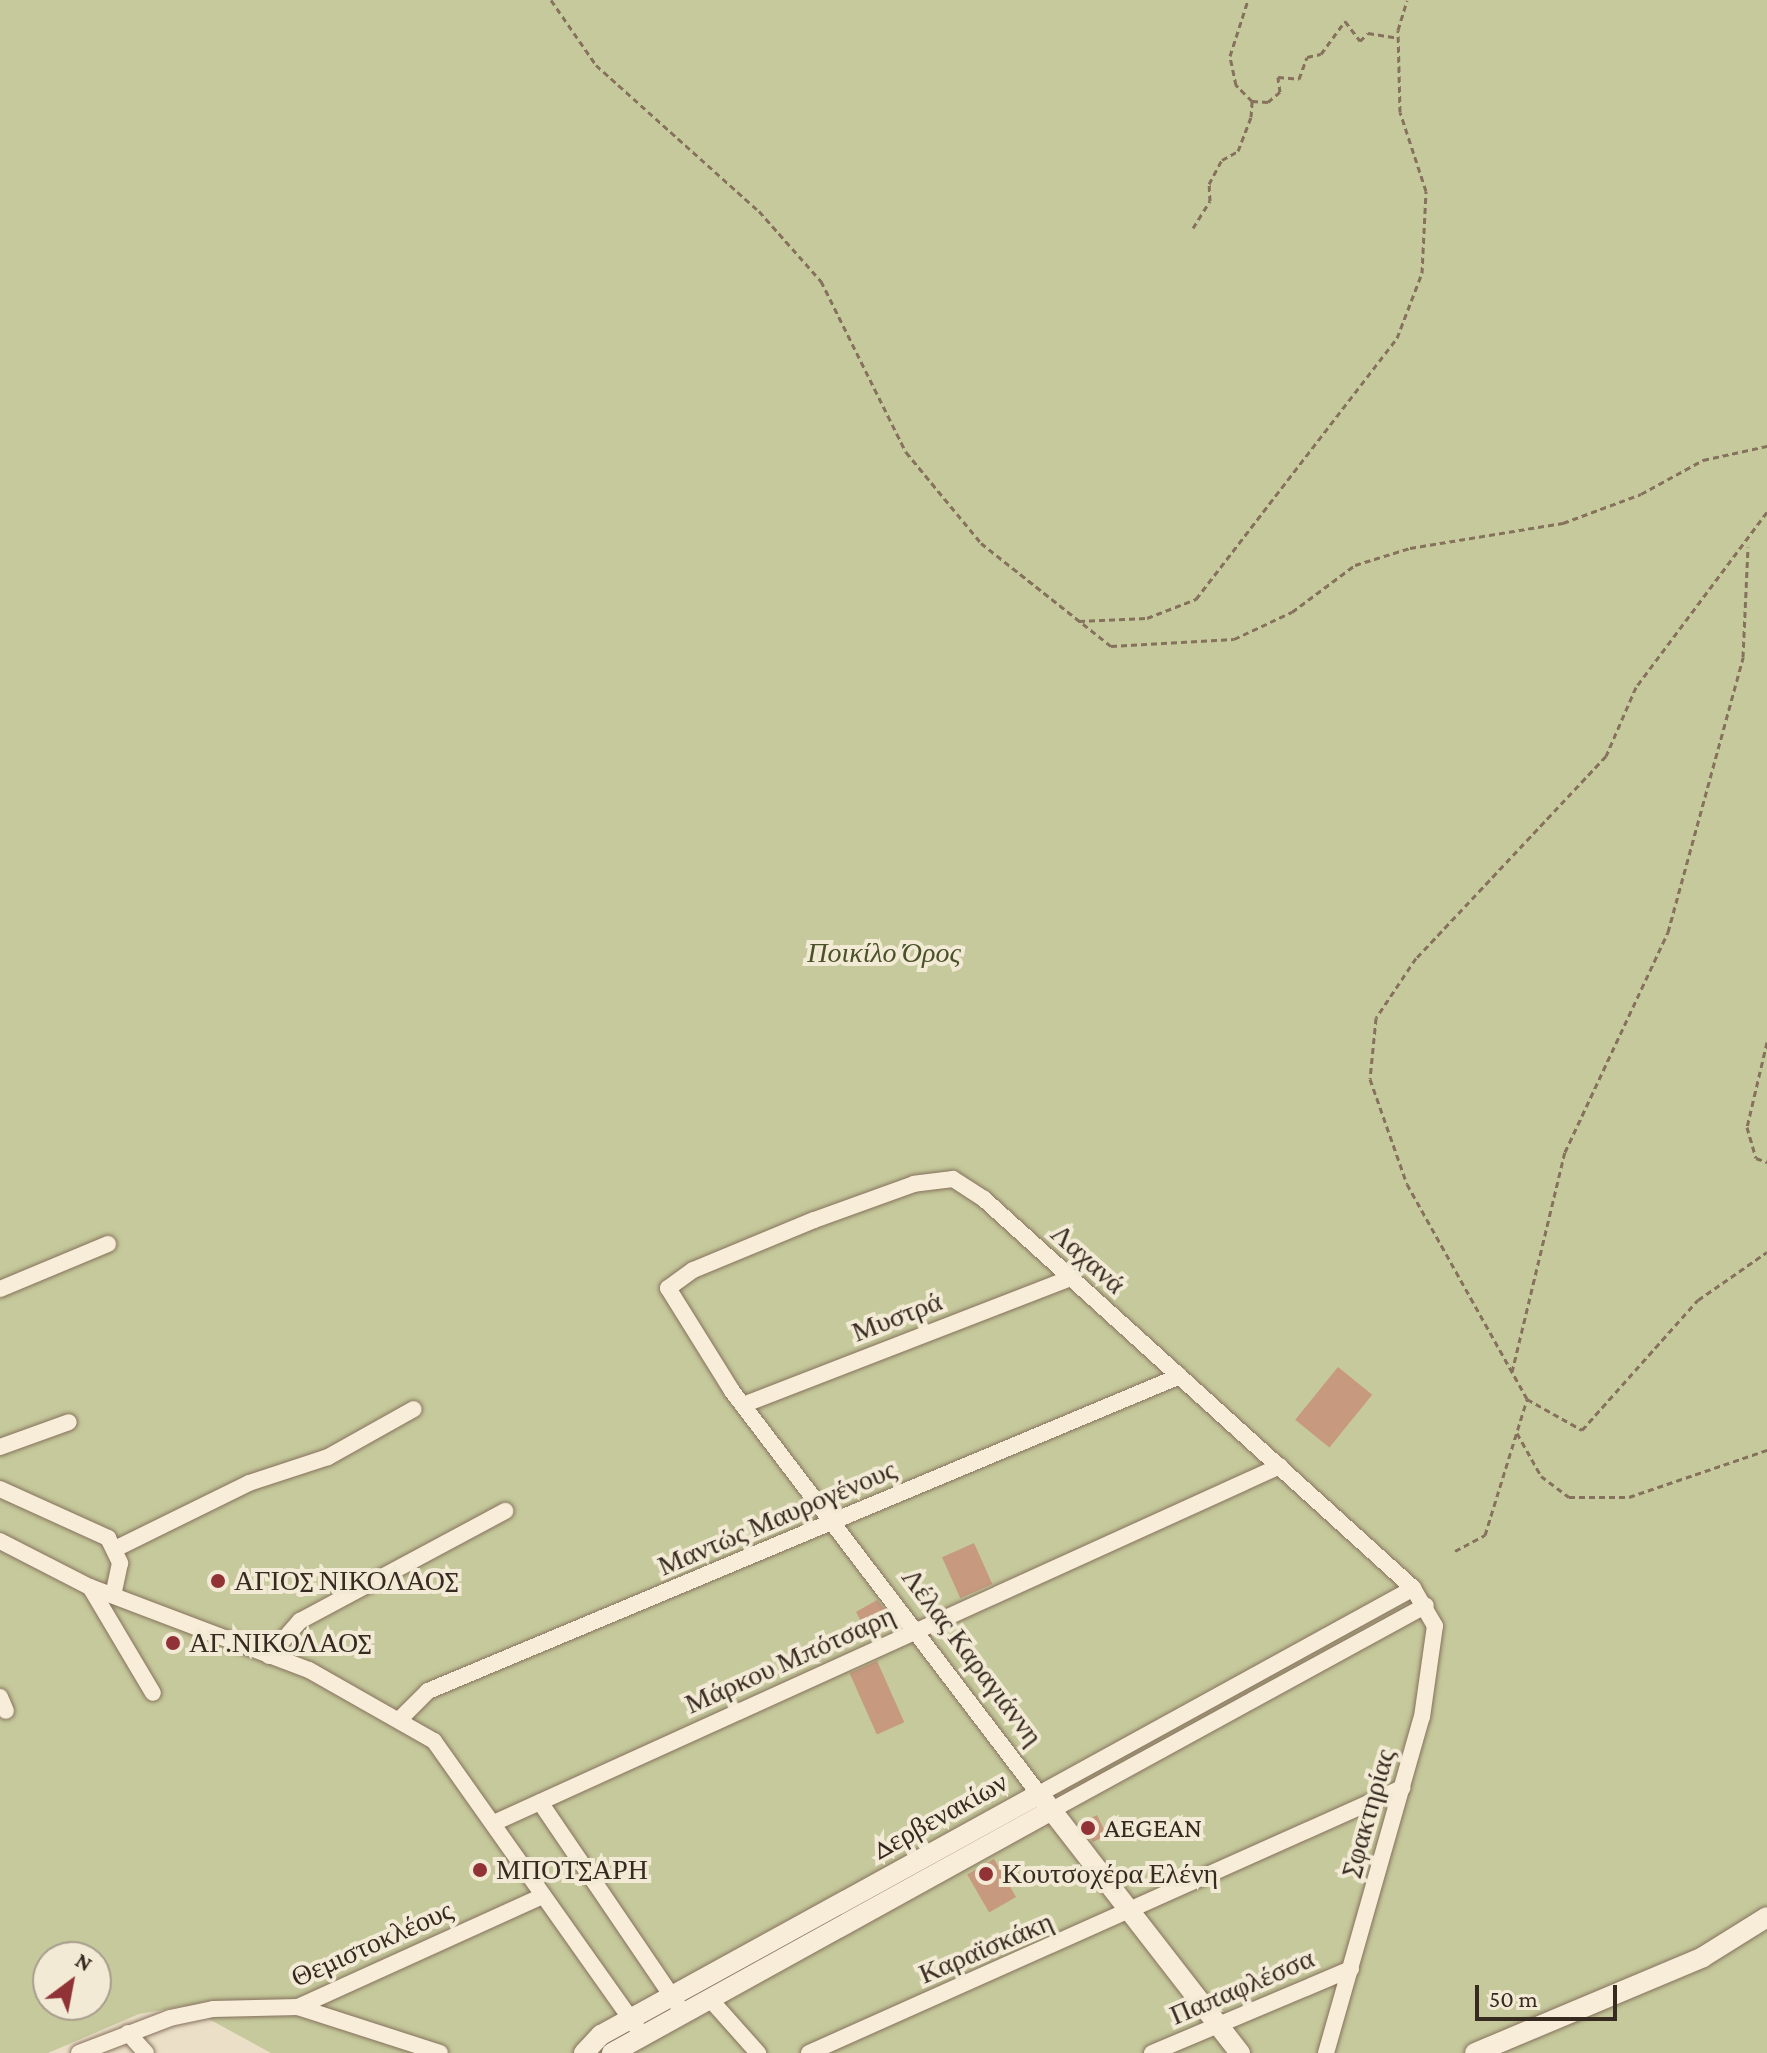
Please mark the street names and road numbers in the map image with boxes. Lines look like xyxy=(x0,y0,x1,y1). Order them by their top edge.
street label: Λαχανά xyxy=(1044,1217,1132,1301)
street label: Μυστρά xyxy=(847,1285,947,1349)
street label: Μαντώς Μαυρογένους xyxy=(653,1453,901,1583)
street label: Λέλας Καραγιάννη xyxy=(894,1562,1050,1752)
street label: Μάρκου Μπότσαρη xyxy=(680,1599,900,1721)
street label: Σφακτηρίας xyxy=(1334,1745,1402,1881)
street label: Δερβενακίων xyxy=(867,1765,1013,1867)
street label: Θεμιστοκλέους xyxy=(286,1893,458,1995)
street label: Καραϊσκάκη xyxy=(914,1905,1058,1991)
street label: Παπαφλέσσα xyxy=(1165,1942,1319,2032)

